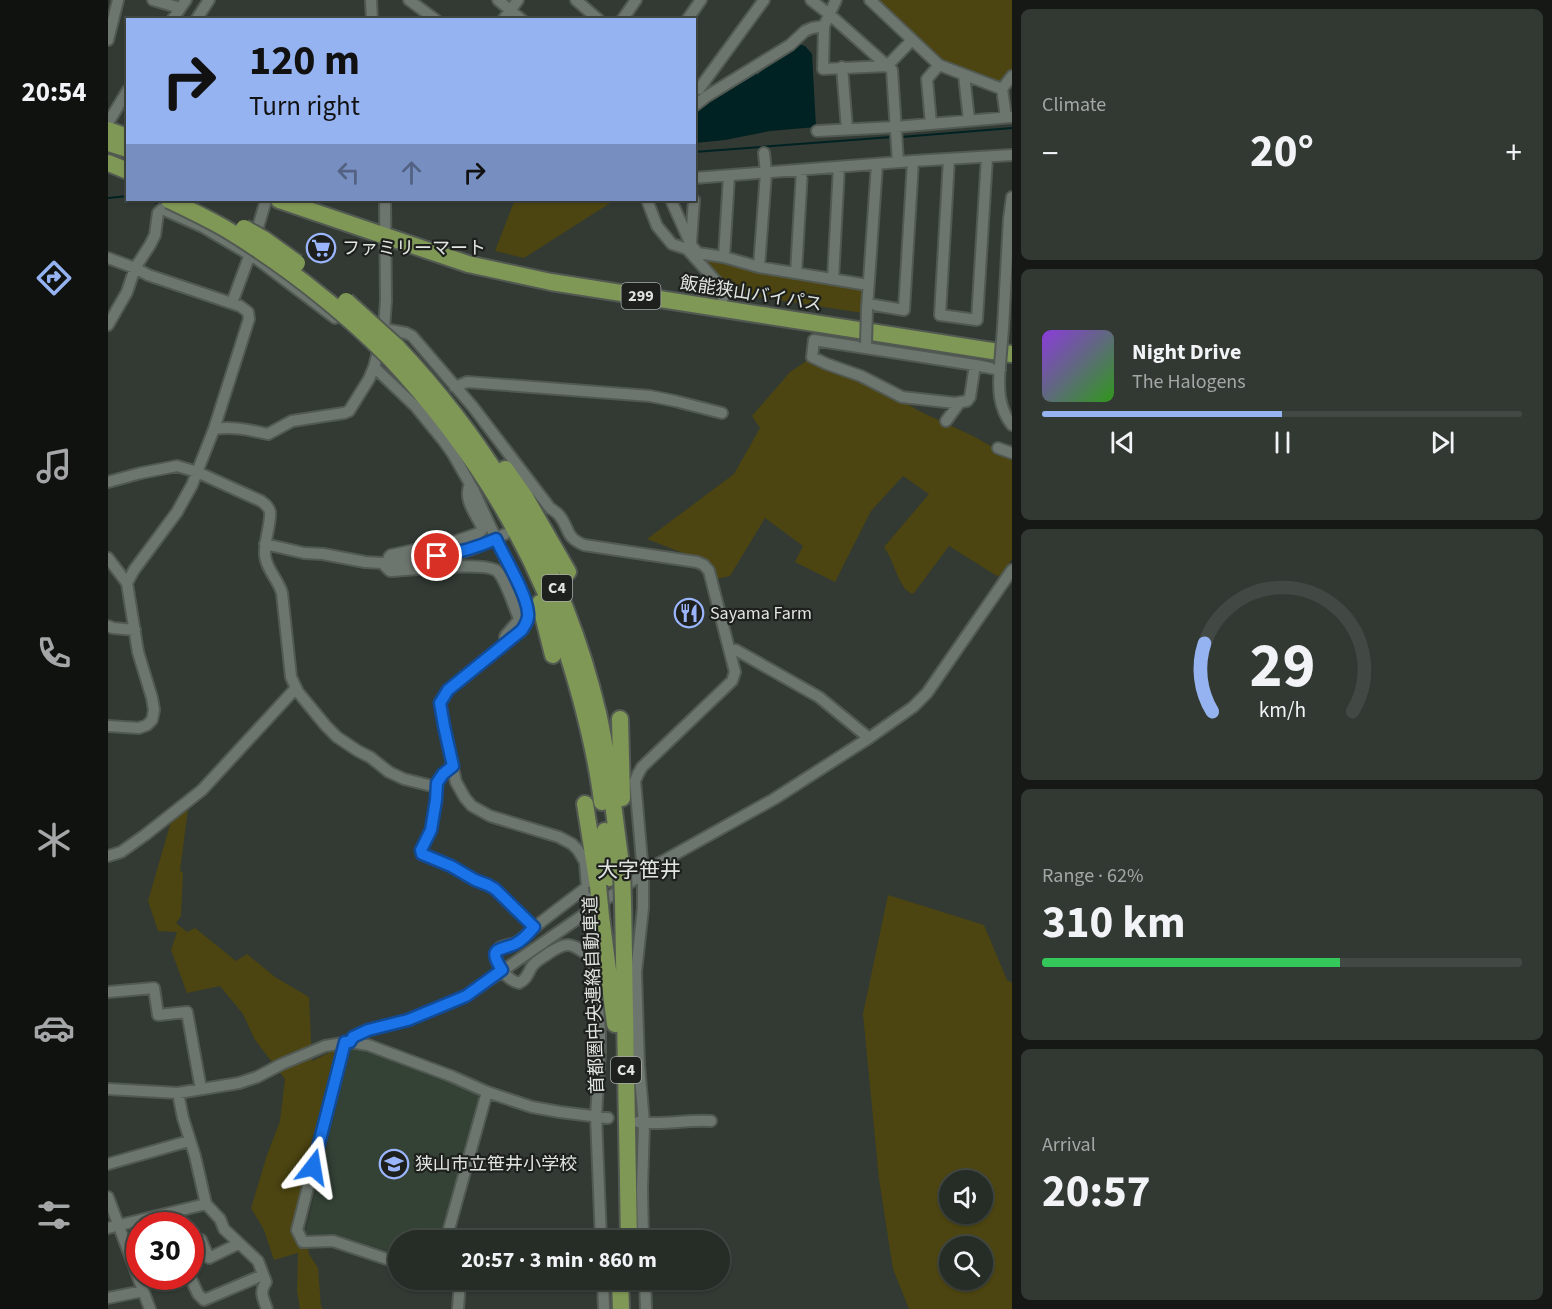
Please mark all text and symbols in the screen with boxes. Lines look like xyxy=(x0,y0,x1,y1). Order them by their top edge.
text: 120 m xyxy=(249,31,360,91)
icon: right xyxy=(150,42,228,120)
text: 20:54 xyxy=(21,73,87,112)
text: Turn right xyxy=(249,87,360,126)
text: Climate xyxy=(1042,91,1106,119)
text: 20° xyxy=(1250,120,1314,184)
text: − xyxy=(1042,130,1058,177)
text: + xyxy=(1506,130,1522,177)
icon: left xyxy=(332,156,365,189)
icon: ahead xyxy=(395,156,428,189)
icon: right xyxy=(458,156,491,189)
supermarket icon: ファミリーマート xyxy=(305,232,337,264)
place label: ファミリーマート xyxy=(342,236,486,261)
icon: directions xyxy=(33,257,75,299)
street label: 飯能狭山バイパス xyxy=(678,270,824,318)
road number: 299 xyxy=(622,283,660,309)
text: Night Drive xyxy=(1132,336,1241,368)
text: The Halogens xyxy=(1132,368,1246,396)
icon: previous xyxy=(1106,426,1139,459)
icon: pause xyxy=(1266,426,1299,459)
icon: next xyxy=(1426,426,1459,459)
icon: music xyxy=(33,445,75,487)
pin xyxy=(411,530,462,581)
icon: arrive xyxy=(420,539,453,572)
road number: C4 xyxy=(542,575,572,601)
restaurant icon: Sayama Farm xyxy=(673,597,705,629)
place label: Sayama Farm xyxy=(710,601,812,626)
text: 29 xyxy=(1249,622,1315,711)
icon: phone xyxy=(33,632,75,674)
text: km/h xyxy=(1258,695,1306,726)
icon: climate xyxy=(33,819,75,861)
district label: 大字笹井 xyxy=(597,855,681,885)
text: Range · 62% xyxy=(1042,862,1143,890)
text: 310 km xyxy=(1042,891,1186,955)
street label: 首都圏中央連絡自動車道 xyxy=(578,896,610,1094)
icon: car xyxy=(33,1007,75,1049)
road number: C4 xyxy=(611,1057,641,1083)
text: Arrival xyxy=(1042,1131,1096,1159)
position arrow xyxy=(281,1135,345,1199)
school or university icon: 狭山市立笹井小学校 xyxy=(378,1148,410,1180)
place label: 狭山市立笹井小学校 xyxy=(415,1152,577,1177)
text: 20:57 xyxy=(1042,1160,1151,1224)
map controls xyxy=(939,1170,993,1290)
button: sound xyxy=(939,1170,993,1224)
icon: filters xyxy=(33,1194,75,1236)
speed limit sign: 30 xyxy=(126,1212,204,1290)
button: search xyxy=(939,1236,993,1290)
text: 20:57 · 3 min · 860 m xyxy=(461,1244,657,1276)

